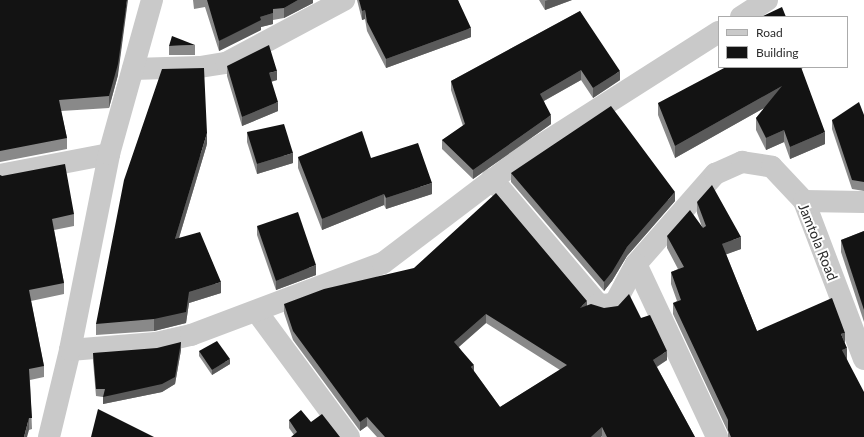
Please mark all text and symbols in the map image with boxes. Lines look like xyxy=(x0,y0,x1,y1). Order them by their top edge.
legend xyxy=(718,16,848,68)
text: Road xyxy=(756,25,783,40)
text: Building xyxy=(756,45,799,60)
street label: Jamtola Road xyxy=(795,201,841,283)

